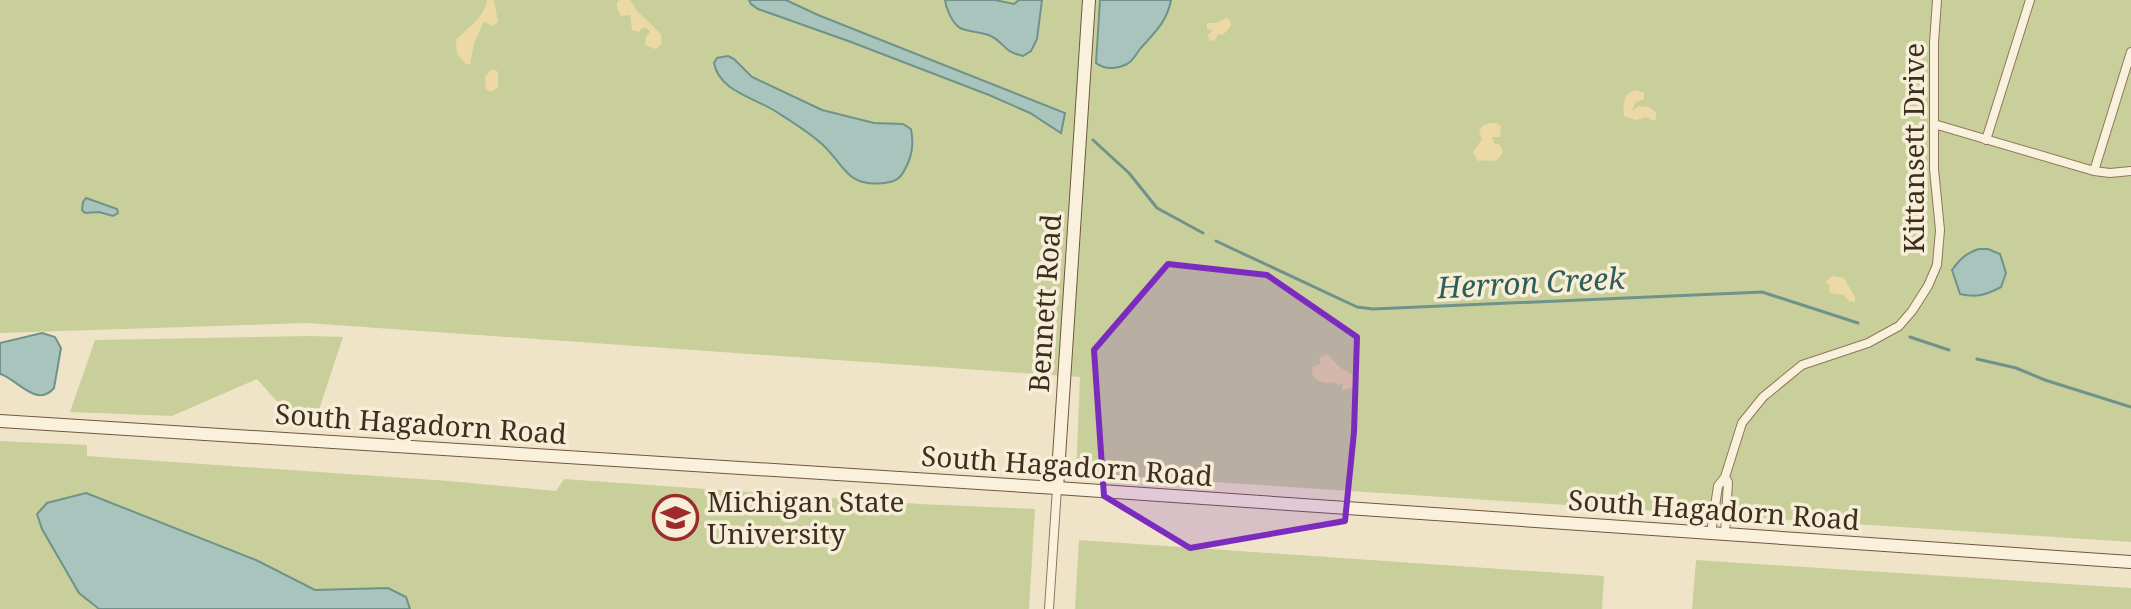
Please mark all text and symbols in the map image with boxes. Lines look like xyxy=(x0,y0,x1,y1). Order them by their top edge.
street label: Kittansett Drive xyxy=(1894,43,1932,253)
street label: Bennett Road xyxy=(1019,212,1069,394)
water label: Herron Creek xyxy=(1435,257,1627,307)
street label: South Hagadorn Road xyxy=(274,394,568,452)
street label: South Hagadorn Road xyxy=(920,436,1214,494)
street label: South Hagadorn Road xyxy=(1567,480,1861,538)
place label: Michigan State University xyxy=(707,482,905,552)
school or university icon: Michigan State University xyxy=(652,493,700,541)

